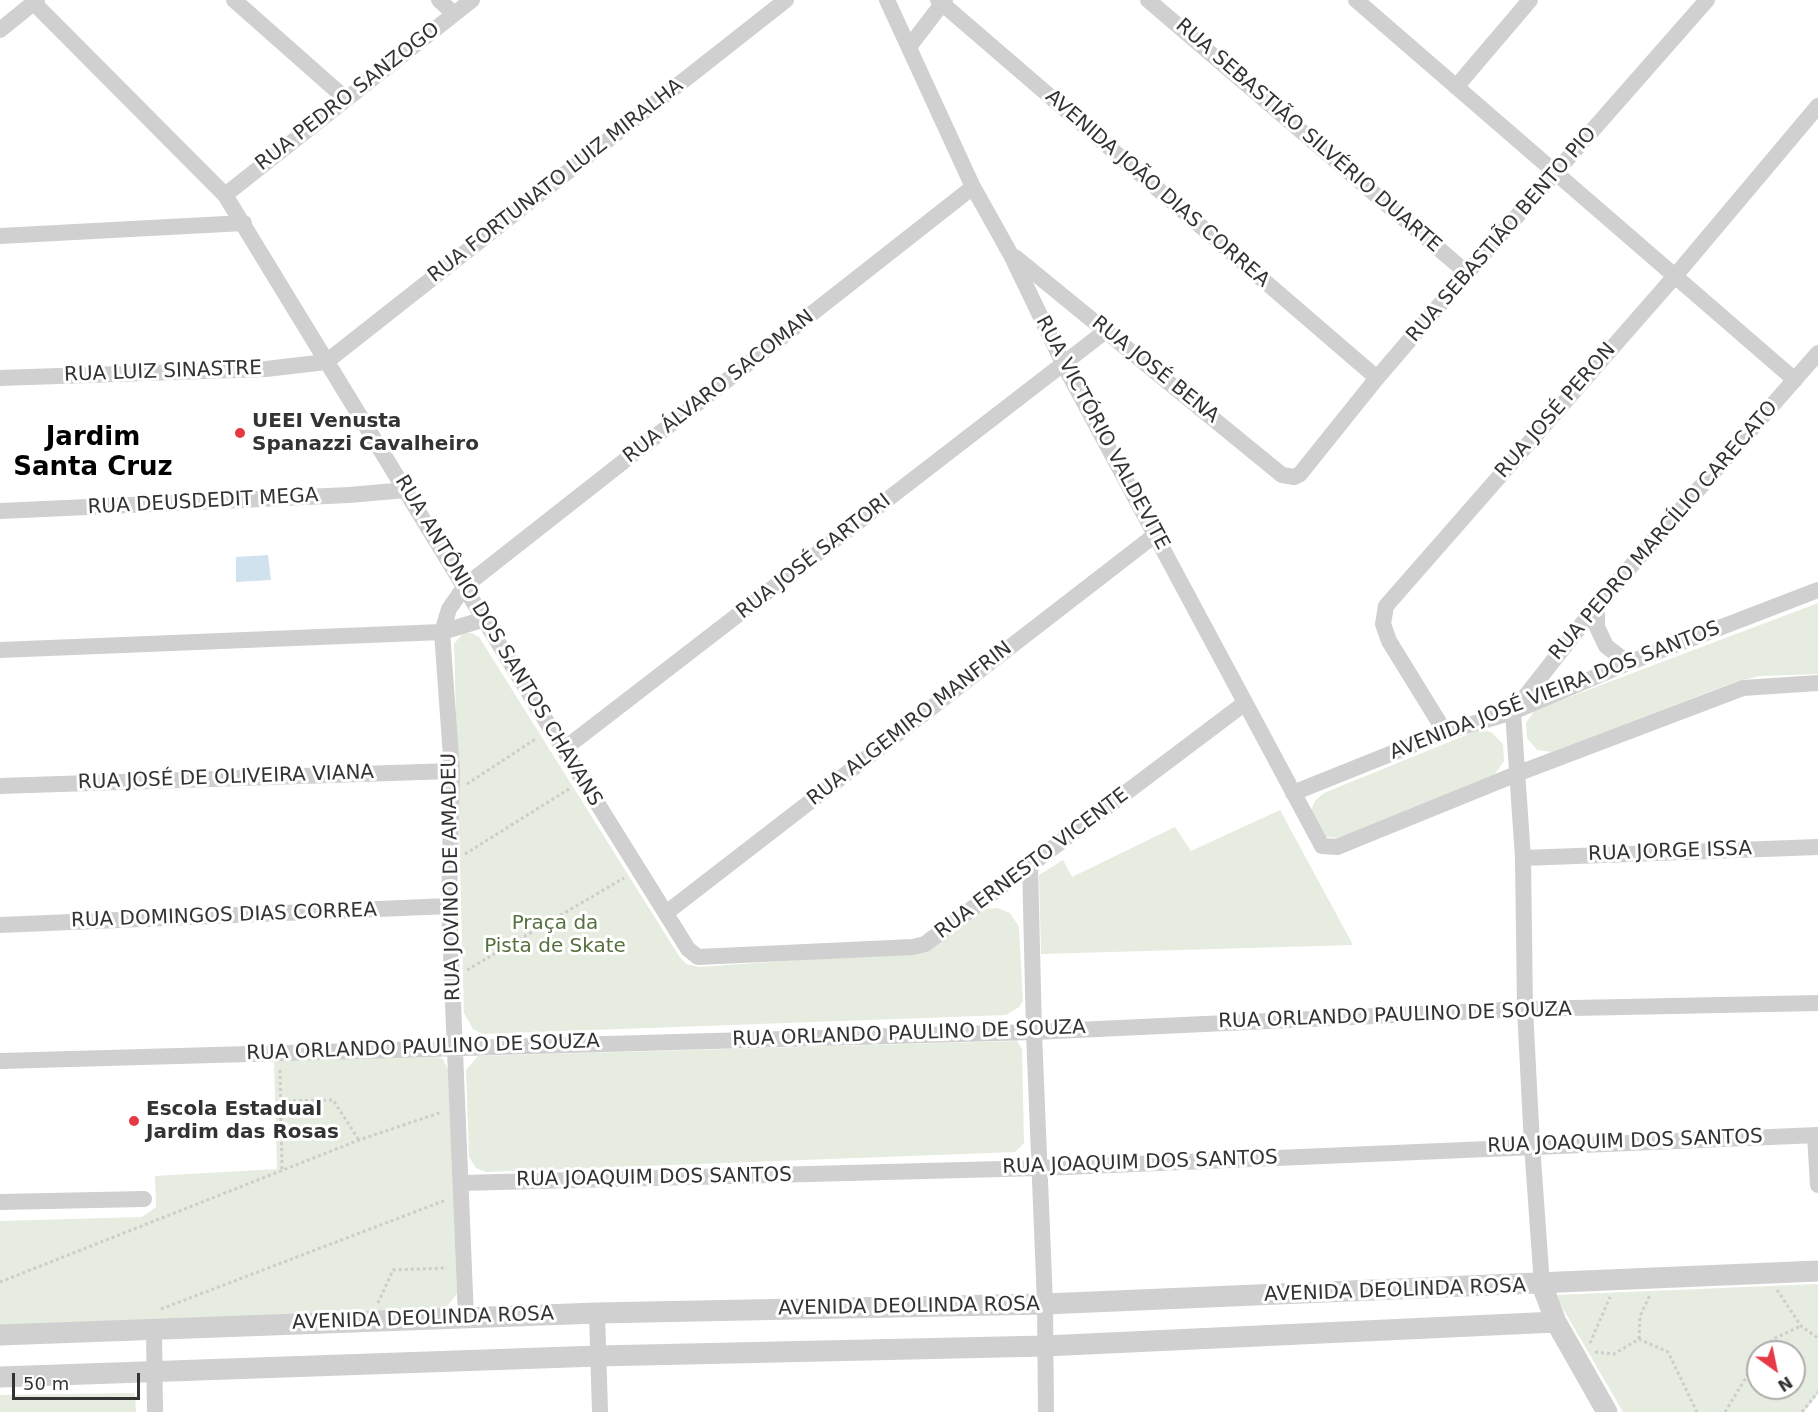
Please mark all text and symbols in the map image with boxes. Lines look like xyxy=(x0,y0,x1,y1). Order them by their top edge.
street label: RUA SEBASTIÃO SILVÉRIO DUARTE xyxy=(1170,14,1446,258)
street label: RUA PEDRO SANZOGO xyxy=(251,18,445,176)
street label: RUA FORTUNATO LUIZ MIRALHA xyxy=(424,74,688,288)
street label: AVENIDA JOÃO DIAS CORREA xyxy=(1040,85,1274,293)
street label: RUA SEBASTIÃO BENTO PIO xyxy=(1402,123,1602,347)
street label: RUA ÁLVARO SACOMAN xyxy=(619,305,819,469)
street label: RUA JOSÉ BENA xyxy=(1086,311,1224,429)
street label: RUA VICTÓRIO VALDEVITE xyxy=(1030,312,1174,554)
street label: RUA JOSÉ PERON xyxy=(1491,339,1621,483)
street label: RUA LUIZ SINASTRE xyxy=(64,357,262,387)
street label: RUA PEDRO MARCÍLIO CARECATO xyxy=(1545,396,1783,666)
place label: UEEI Venusta Spanazzi Cavalheiro xyxy=(252,410,479,457)
district label: Jardim Santa Cruz xyxy=(13,422,173,484)
marker: UEEI Venusta Spanazzi Cavalheiro xyxy=(233,426,247,440)
street label: RUA ANTÔNIO DOS SANTOS CHAVANS xyxy=(389,471,607,811)
street label: RUA DEUSDEDIT MEGA xyxy=(87,484,319,520)
street label: RUA JOSÉ SARTORI xyxy=(732,489,896,625)
street label: AVENIDA JOSÉ VIEIRA DOS SANTOS xyxy=(1386,617,1724,765)
street label: RUA ALGEMIRO MANFRIN xyxy=(803,637,1017,811)
street label: RUA JOVINO DE AMADEU xyxy=(438,753,466,1001)
street label: RUA JOSÉ DE OLIVEIRA VIANA xyxy=(78,761,374,795)
street label: RUA ERNESTO VICENTE xyxy=(931,783,1133,945)
street label: RUA JORGE ISSA xyxy=(1588,837,1752,867)
street label: RUA DOMINGOS DIAS CORREA xyxy=(71,899,377,933)
park label: Praça da Pista de Skate xyxy=(484,912,626,959)
street label: RUA ORLANDO PAULINO DE SOUZA xyxy=(1218,998,1572,1034)
street label: RUA ORLANDO PAULINO DE SOUZA xyxy=(732,1016,1086,1052)
street label: RUA ORLANDO PAULINO DE SOUZA xyxy=(246,1030,600,1066)
place label: Escola Estadual Jardim das Rosas xyxy=(146,1098,339,1145)
marker: Escola Estadual Jardim das Rosas xyxy=(127,1114,141,1128)
street label: RUA JOAQUIM DOS SANTOS xyxy=(1487,1125,1763,1159)
street label: RUA JOAQUIM DOS SANTOS xyxy=(1002,1146,1278,1180)
street label: RUA JOAQUIM DOS SANTOS xyxy=(516,1164,792,1192)
street label: AVENIDA DEOLINDA ROSA xyxy=(1264,1274,1526,1308)
street label: AVENIDA DEOLINDA ROSA xyxy=(778,1293,1040,1321)
street label: AVENIDA DEOLINDA ROSA xyxy=(292,1302,554,1336)
north arrow xyxy=(1746,1340,1806,1400)
scale bar xyxy=(15,1361,142,1399)
text: N xyxy=(1774,1372,1796,1395)
text: 50 m xyxy=(23,1373,69,1394)

